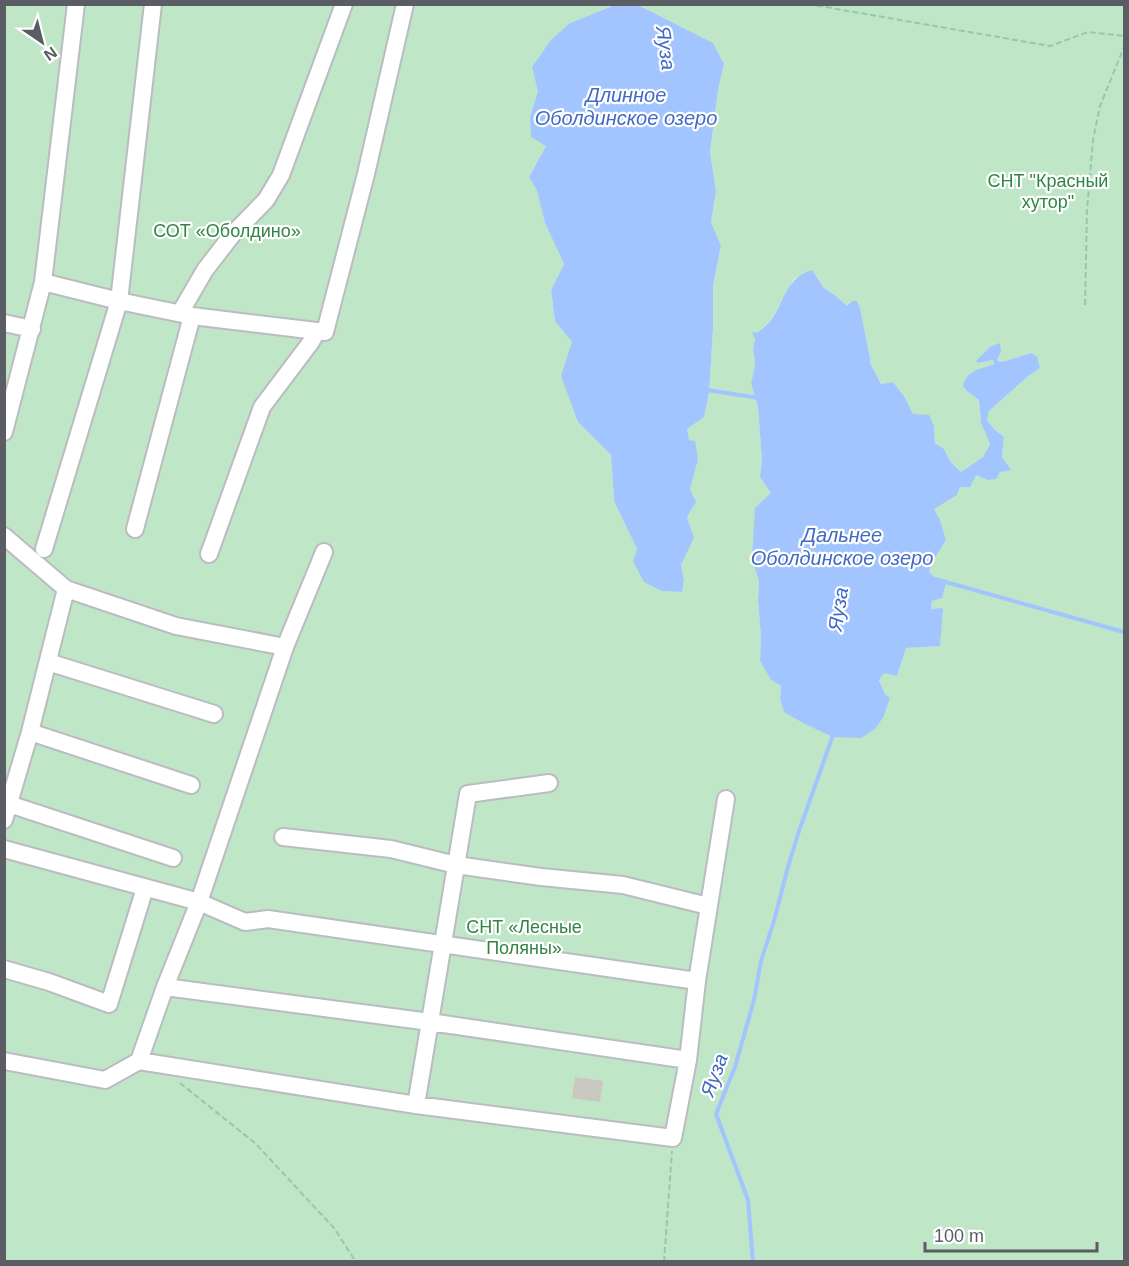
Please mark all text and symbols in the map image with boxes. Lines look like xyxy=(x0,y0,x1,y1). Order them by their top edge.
north arrow xyxy=(12,12,72,72)
water label: Яуза xyxy=(652,24,680,71)
text: N xyxy=(41,44,60,64)
water label: Длинное Оболдинское озеро xyxy=(535,84,717,129)
park label: СНТ "Красный хутор" xyxy=(988,171,1108,212)
park label: СОТ «Оболдино» xyxy=(153,221,301,241)
water label: Дальнее Оболдинское озеро xyxy=(751,524,933,569)
water label: Яуза xyxy=(824,586,852,633)
park label: СНТ «Лесные Поляны» xyxy=(466,917,582,958)
water label: Яуза xyxy=(696,1051,732,1100)
scale bar xyxy=(925,1215,1098,1253)
text: 100 m xyxy=(934,1226,984,1246)

